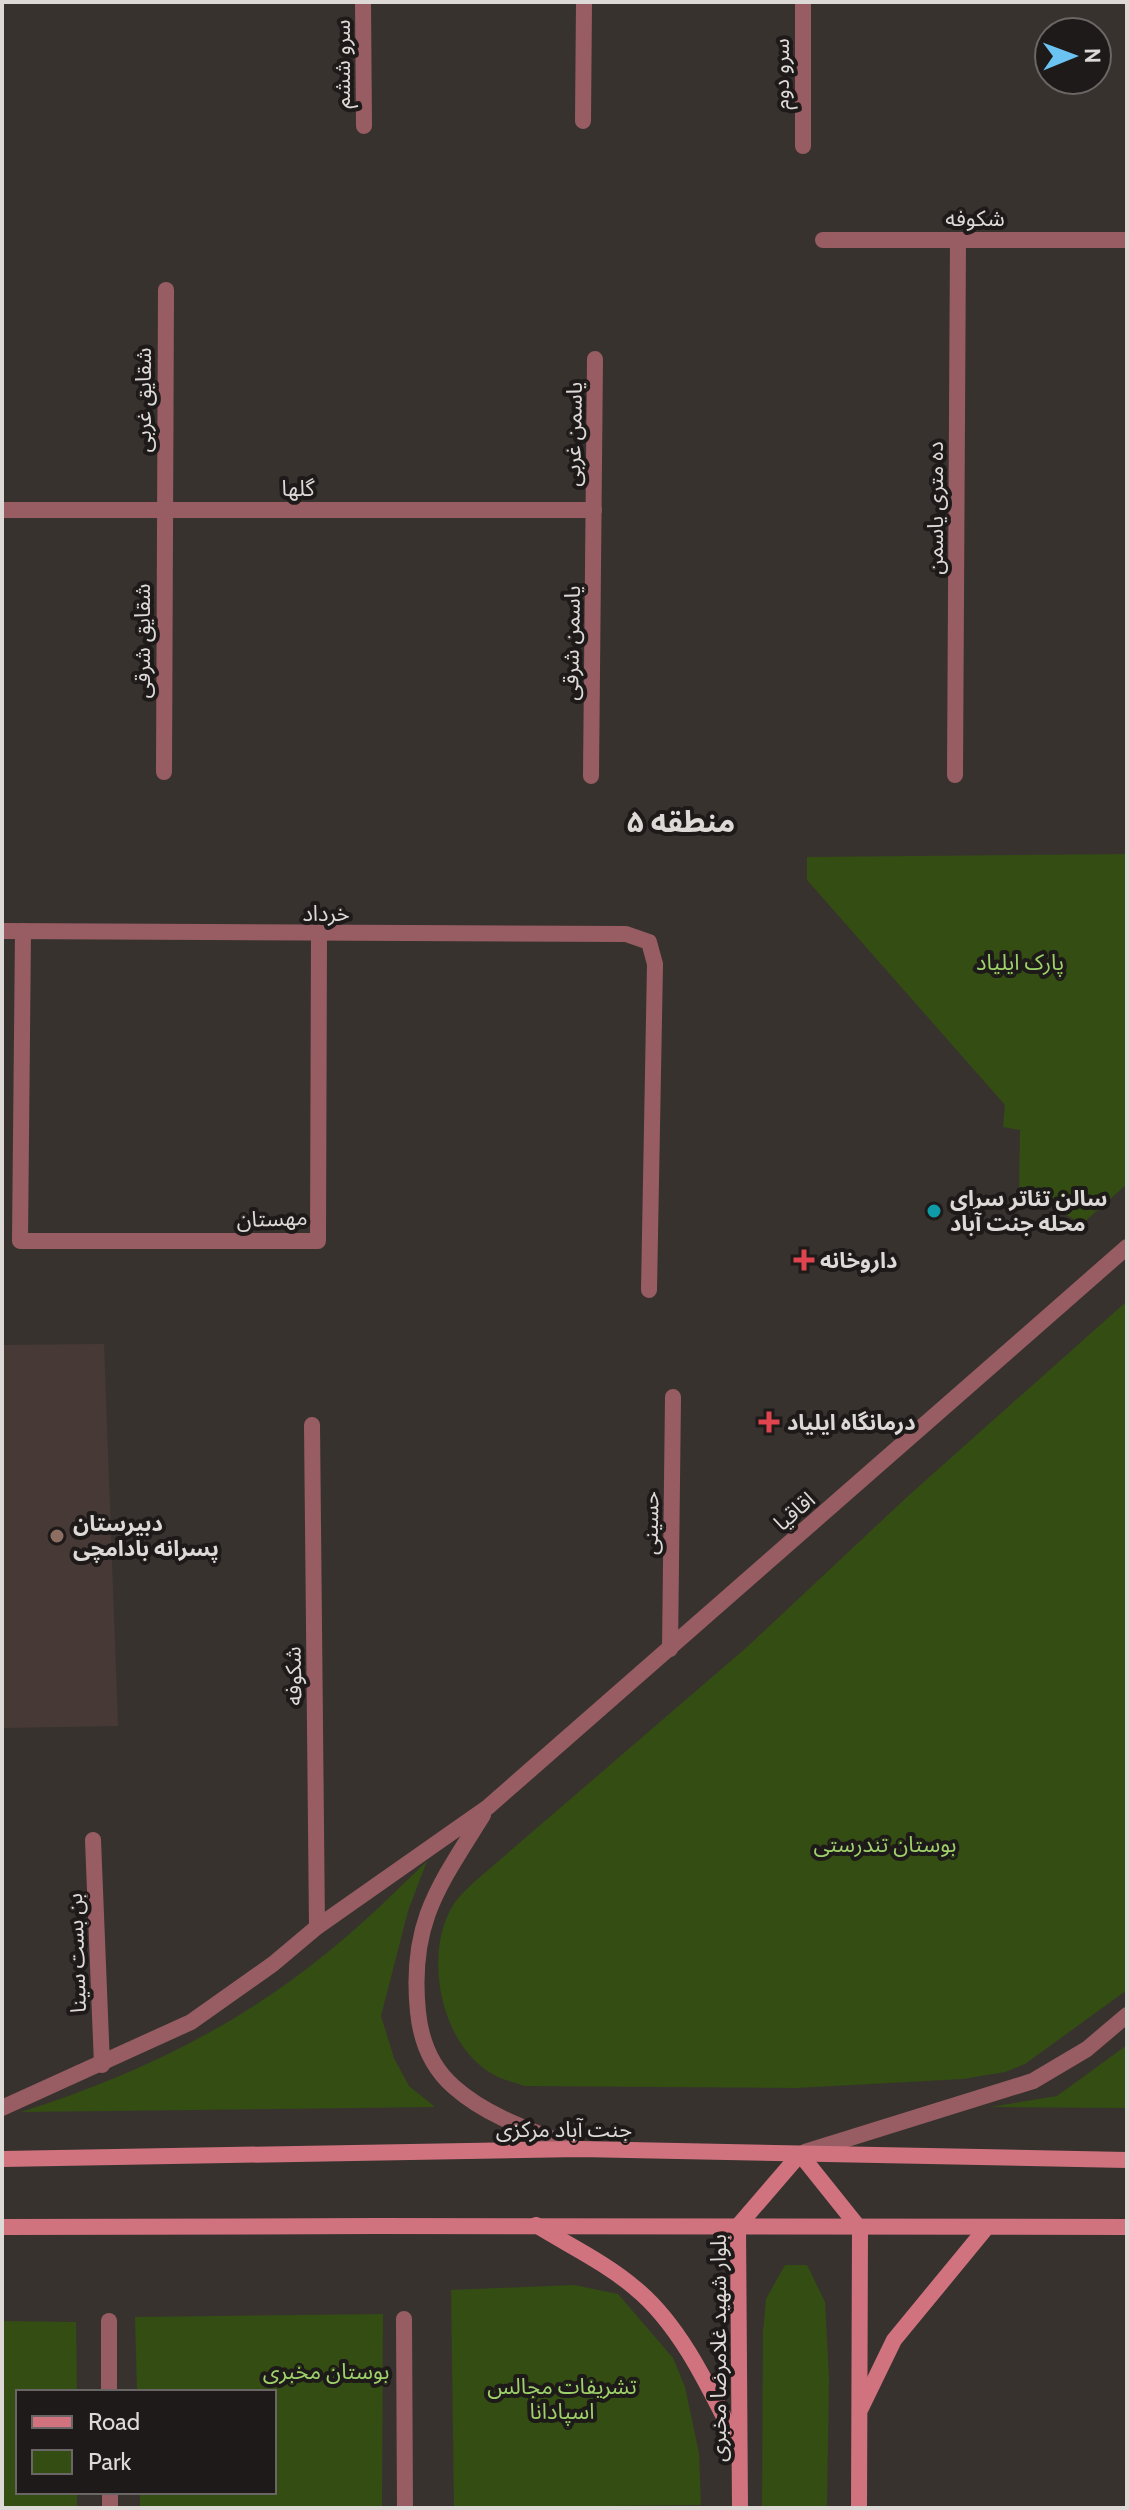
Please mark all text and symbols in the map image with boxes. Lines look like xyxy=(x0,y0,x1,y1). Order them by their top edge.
north arrow xyxy=(1033,16,1113,96)
street label: سرو ششم xyxy=(329,19,359,109)
street label: سرو دوم xyxy=(768,38,798,110)
text: N xyxy=(1079,48,1106,64)
street label: شکوفه xyxy=(945,205,1005,232)
street label: شقایق غربی xyxy=(130,347,157,453)
street label: یاسمن غربی xyxy=(559,381,588,487)
street label: ده متری یاسمن xyxy=(922,441,949,575)
street label: گلها xyxy=(281,475,316,502)
street label: شقایق شرقی xyxy=(129,583,156,699)
street label: یاسمن شرقی xyxy=(557,585,586,701)
district label: منطقه ۵ xyxy=(627,803,735,840)
street label: خرداد xyxy=(302,900,350,927)
park label: پارک ایلیاد xyxy=(976,949,1064,977)
place label: سالن تئاتر سرای محله جنت آباد xyxy=(950,1185,1108,1237)
marker: سالن تئاتر سرای محله جنت آباد xyxy=(925,1202,943,1220)
street label: مهستان xyxy=(236,1204,308,1233)
place label: داروخانه xyxy=(820,1247,897,1274)
marker: داروخانه xyxy=(795,1251,813,1269)
place label: درمانگاه ایلیاد xyxy=(787,1409,916,1436)
marker: درمانگاه ایلیاد xyxy=(758,1411,780,1433)
street label: اقاقیا xyxy=(768,1486,821,1537)
street label: حسینی xyxy=(636,1491,665,1555)
place label: دبیرستان پسرانه بادامچی xyxy=(73,1510,219,1563)
marker: دبیرستان پسرانه بادامچی xyxy=(48,1527,66,1545)
street label: شکوفه xyxy=(279,1646,308,1706)
park label: بوستان تندرستی xyxy=(813,1831,957,1858)
street label: بن بست سینا xyxy=(61,1893,92,2013)
street label: جنت آباد مرکزی xyxy=(496,2116,632,2143)
street label: بلوار شهید غلامرضا مخبری xyxy=(705,2234,732,2462)
park label: بوستان مخبری xyxy=(263,2358,389,2385)
park label: تشریفات مجالس اسپادانا xyxy=(487,2373,637,2426)
legend xyxy=(16,2390,276,2494)
text: Road xyxy=(88,2407,140,2436)
text: Park xyxy=(88,2447,131,2476)

